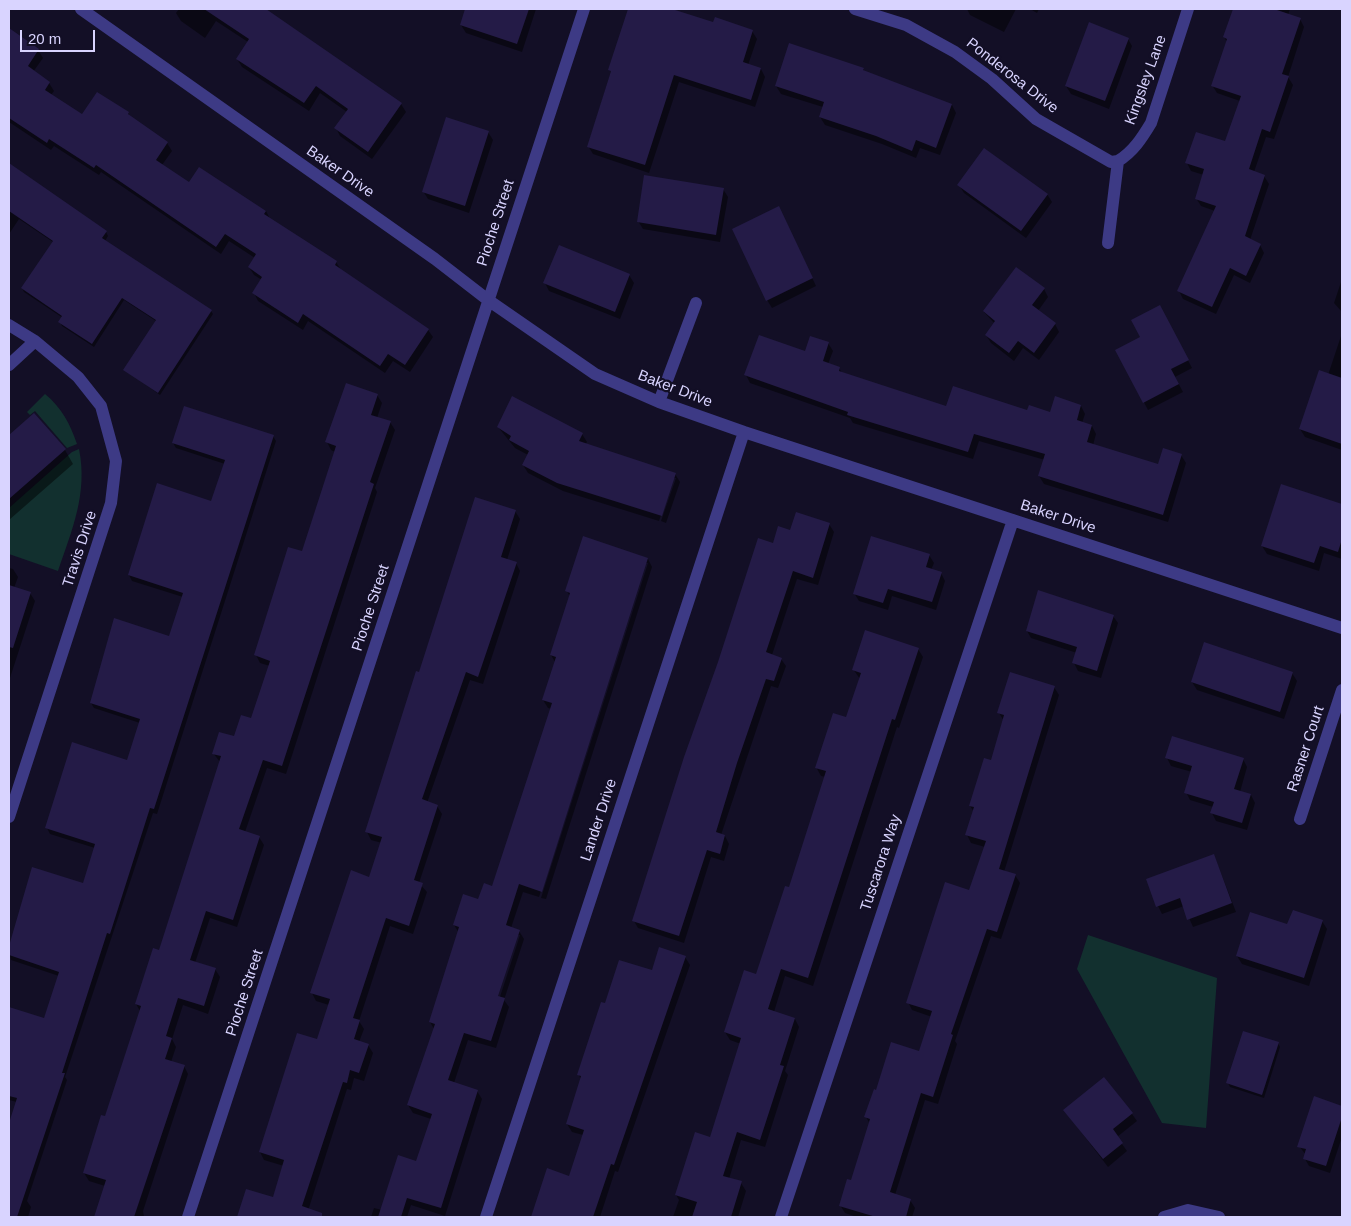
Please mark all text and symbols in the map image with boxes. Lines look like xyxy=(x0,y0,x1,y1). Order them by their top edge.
scale bar xyxy=(22,20,98,52)
text: 20 m xyxy=(28,30,61,47)
street label: Kingsley Lane xyxy=(1121,33,1171,127)
street label: Ponderosa Drive xyxy=(962,35,1062,117)
street label: Baker Drive xyxy=(303,142,377,202)
street label: Pioche Street xyxy=(474,177,518,269)
street label: Baker Drive xyxy=(635,367,715,411)
street label: Baker Drive xyxy=(1018,496,1098,538)
street label: Travis Drive xyxy=(59,508,101,590)
street label: Pioche Street xyxy=(349,562,393,654)
street label: Rasner Court xyxy=(1284,704,1328,794)
street label: Lander Drive xyxy=(577,776,621,864)
street label: Tuscarora Way xyxy=(857,812,905,914)
street label: Pioche Street xyxy=(223,947,267,1039)

